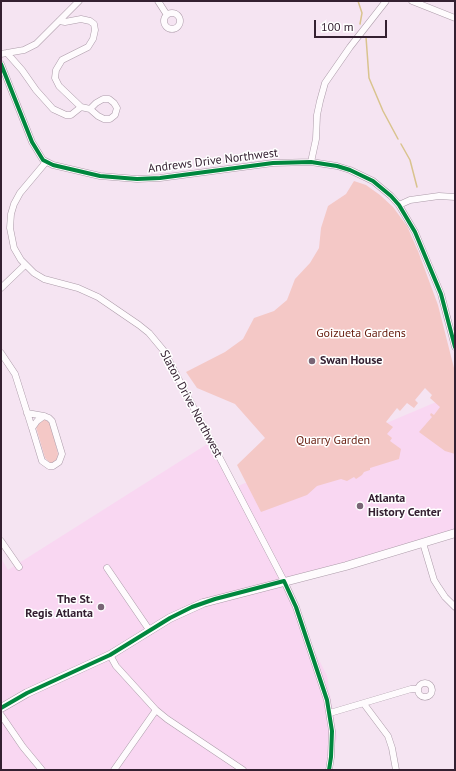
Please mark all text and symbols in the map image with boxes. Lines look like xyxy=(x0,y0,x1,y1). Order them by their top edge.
scale bar xyxy=(316,12,389,38)
text: 100 m xyxy=(321,19,354,34)
street label: Andrews Drive Northwest xyxy=(147,146,279,176)
park label: Goizueta Gardens xyxy=(316,327,406,341)
street label: Slaton Drive Northwest xyxy=(157,348,225,460)
place label: Swan House xyxy=(320,354,382,368)
marker: Swan House xyxy=(307,356,317,366)
park label: Quarry Garden xyxy=(296,434,370,448)
place label: Atlanta History Center xyxy=(368,492,441,520)
marker: Atlanta History Center xyxy=(355,501,365,511)
place label: The St. Regis Atlanta xyxy=(25,593,93,621)
marker: The St. Regis Atlanta xyxy=(96,602,106,612)

